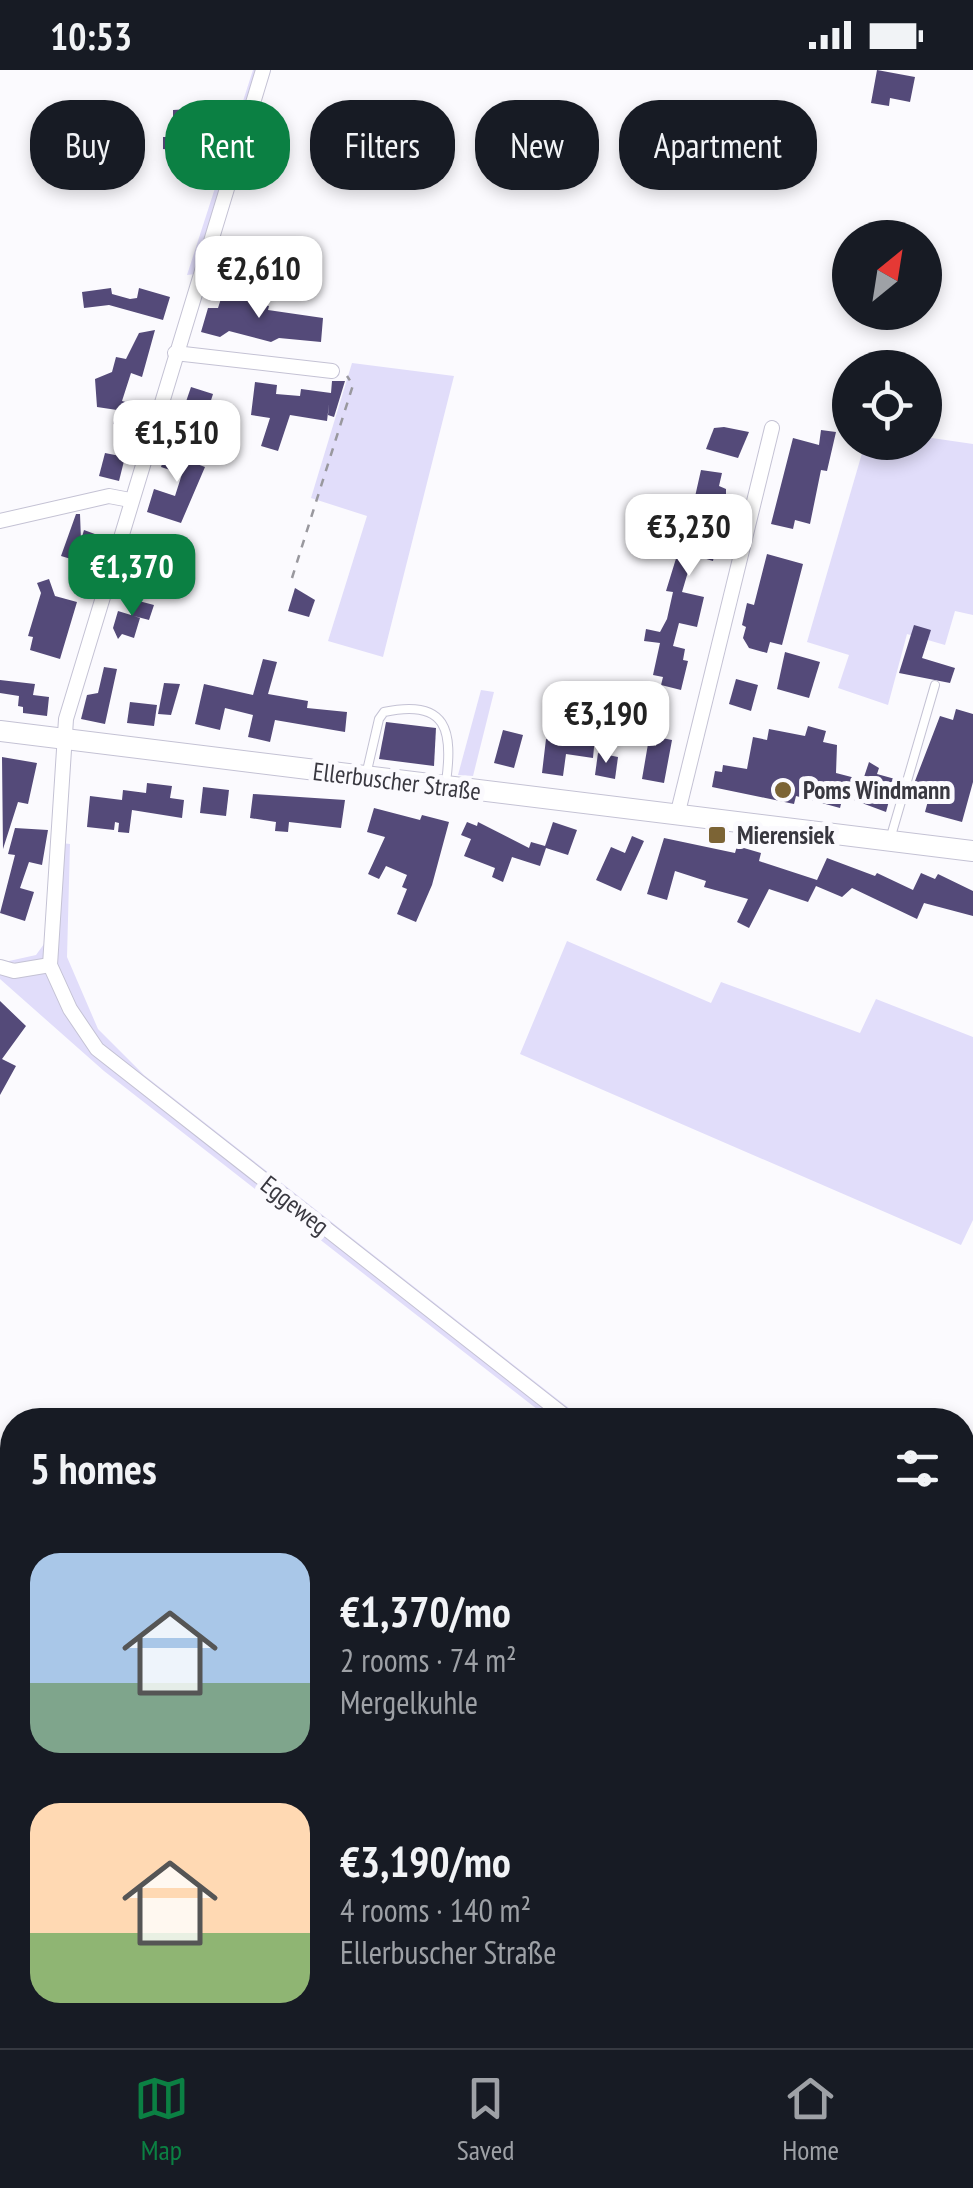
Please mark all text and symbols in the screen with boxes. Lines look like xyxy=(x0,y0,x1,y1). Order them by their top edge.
text: 10:53 xyxy=(50,11,132,60)
chip: Buy xyxy=(30,100,145,190)
chip: Rent xyxy=(165,100,290,190)
chip: Filters xyxy=(310,100,455,190)
chip: New xyxy=(475,100,599,190)
chip: Apartment xyxy=(619,100,817,190)
north arrow xyxy=(832,220,942,330)
map controls xyxy=(832,220,942,460)
pin: €2,610 xyxy=(178,236,340,321)
text: €2,610 xyxy=(217,247,301,289)
button: locate xyxy=(832,350,942,460)
pin: €1,510 xyxy=(96,400,258,485)
text: €1,510 xyxy=(135,411,219,453)
pin: €3,230 xyxy=(608,494,770,579)
text: €3,230 xyxy=(647,505,731,547)
pin: €1,370 xyxy=(51,534,213,619)
text: €1,370 xyxy=(90,545,174,587)
pin: €3,190 xyxy=(525,681,687,766)
text: €3,190 xyxy=(564,692,648,734)
street label: Ellerbuscher Straße xyxy=(311,755,483,807)
place label: Poms Windmann xyxy=(803,774,950,806)
marker: Poms Windmann xyxy=(772,779,794,801)
place label: Mierensiek xyxy=(737,819,835,851)
marker: Mierensiek xyxy=(706,824,728,846)
street label: Eggeweg xyxy=(254,1168,336,1242)
text: 5 homes xyxy=(30,1441,157,1496)
icon: filters xyxy=(890,1441,945,1496)
text: €1,370/mo xyxy=(340,1584,511,1639)
icon: home xyxy=(110,1593,230,1713)
text: 2 rooms · 74 m² xyxy=(340,1639,517,1681)
text: Mergelkuhle xyxy=(340,1681,478,1723)
text: €3,190/mo xyxy=(340,1834,511,1889)
icon: home xyxy=(110,1843,230,1963)
text: 4 rooms · 140 m² xyxy=(340,1889,531,1931)
text: Ellerbuscher Straße xyxy=(340,1931,556,1973)
tab: Map xyxy=(134,2071,189,2168)
tab: Saved xyxy=(457,2071,514,2168)
tab: Home xyxy=(782,2071,839,2168)

